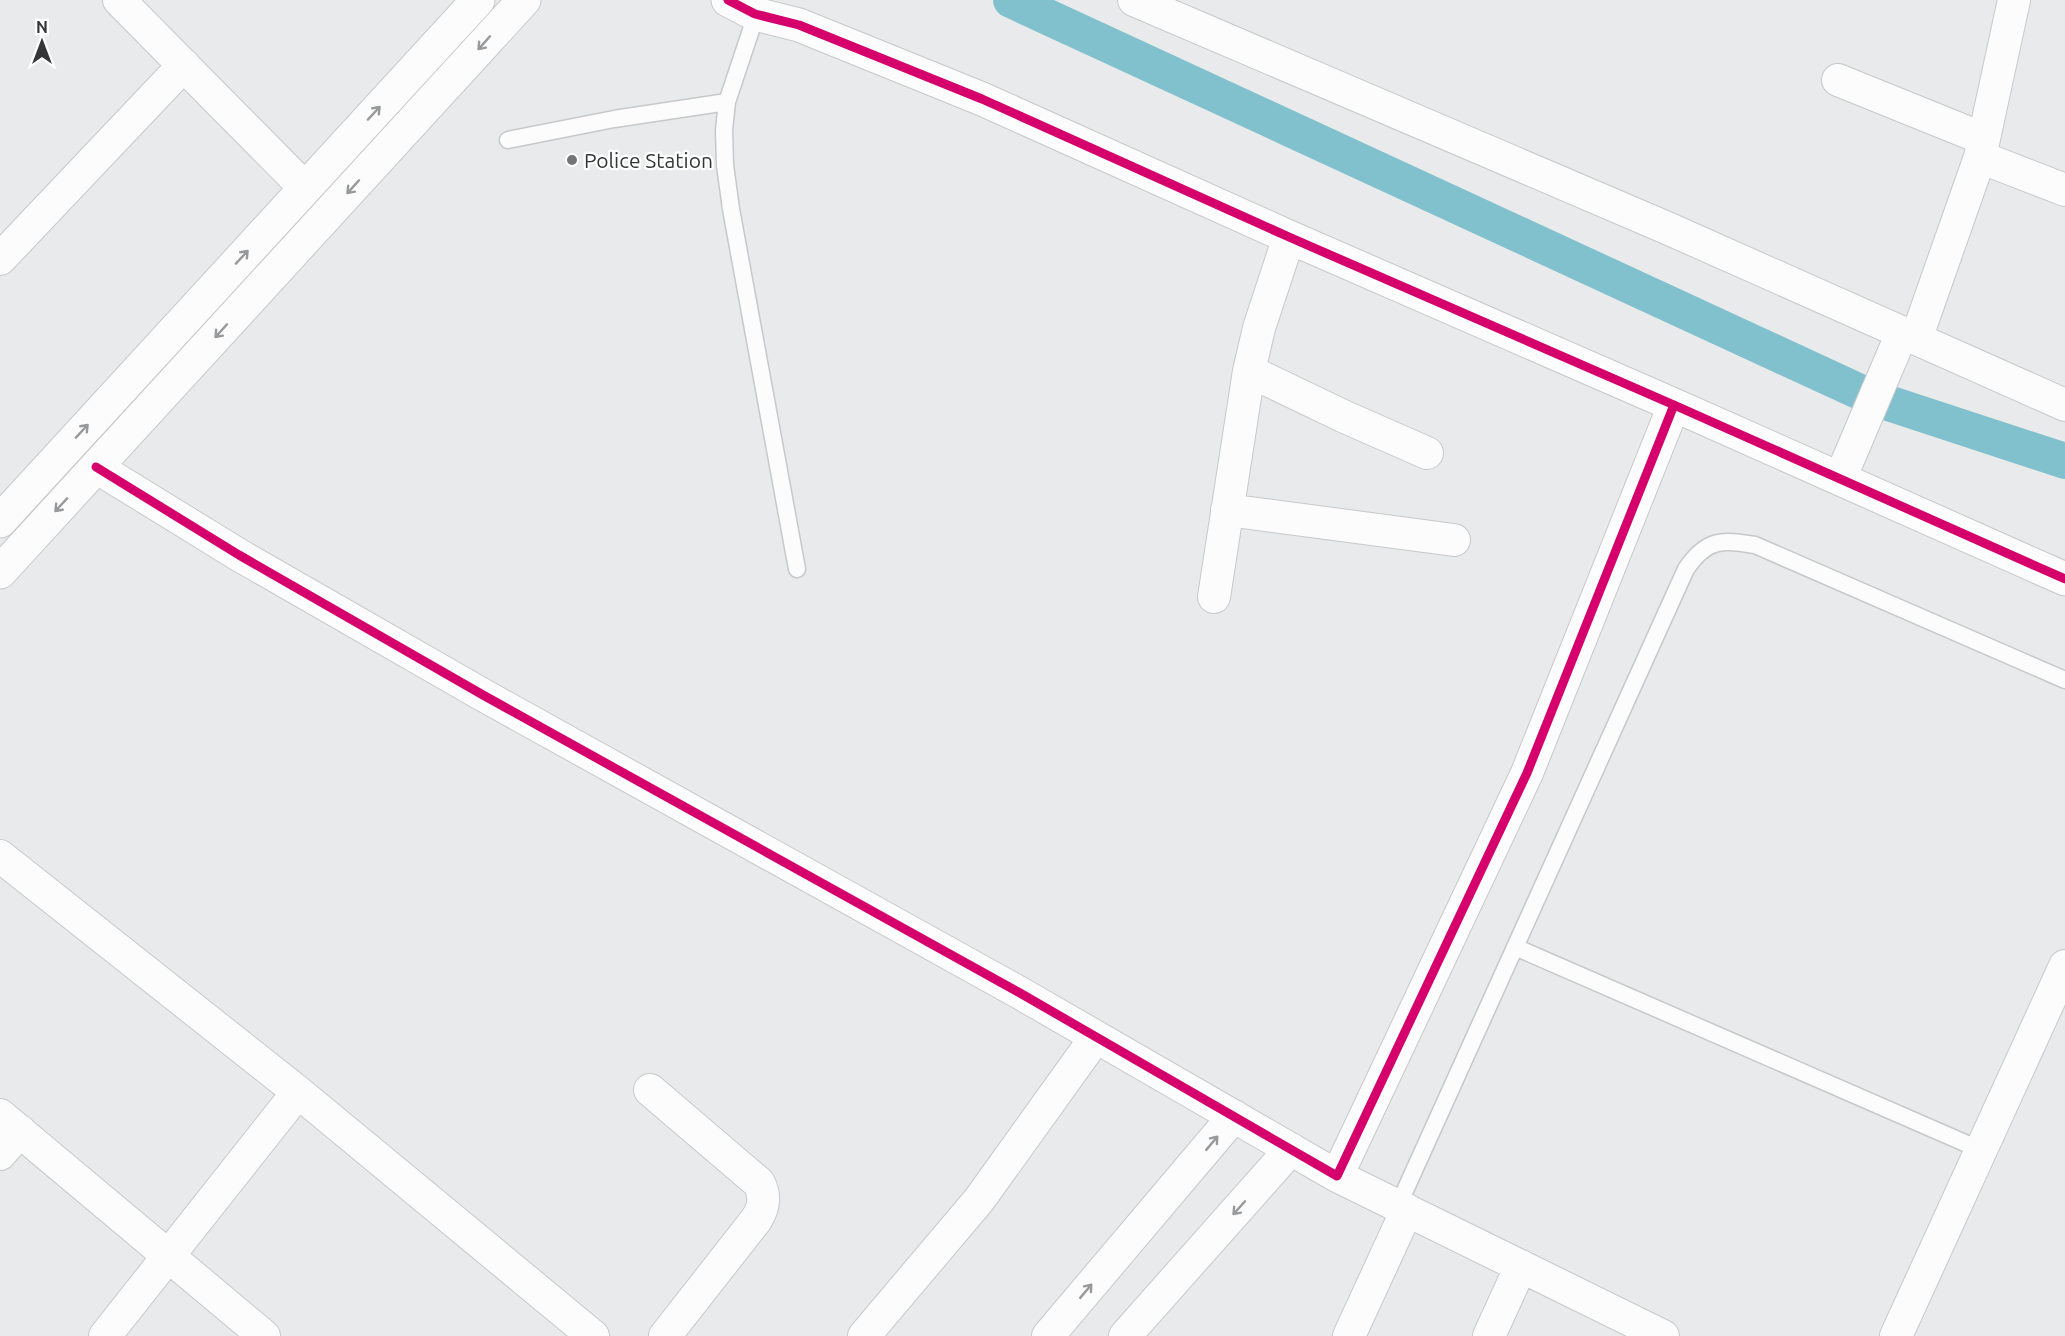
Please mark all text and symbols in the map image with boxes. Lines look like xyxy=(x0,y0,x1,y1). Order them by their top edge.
north arrow xyxy=(12,12,72,72)
text: N xyxy=(36,18,48,36)
one-way arrow xyxy=(478,35,492,50)
one-way arrow xyxy=(367,106,381,121)
place label: Police Station xyxy=(584,148,713,172)
marker: Police Station xyxy=(565,153,579,167)
one-way arrow xyxy=(346,179,360,194)
one-way arrow xyxy=(235,249,250,264)
one-way arrow xyxy=(214,323,228,338)
one-way arrow xyxy=(75,424,89,439)
one-way arrow xyxy=(54,498,68,513)
one-way arrow xyxy=(1205,1136,1219,1151)
one-way arrow xyxy=(1232,1200,1245,1216)
one-way arrow xyxy=(1079,1284,1093,1299)

